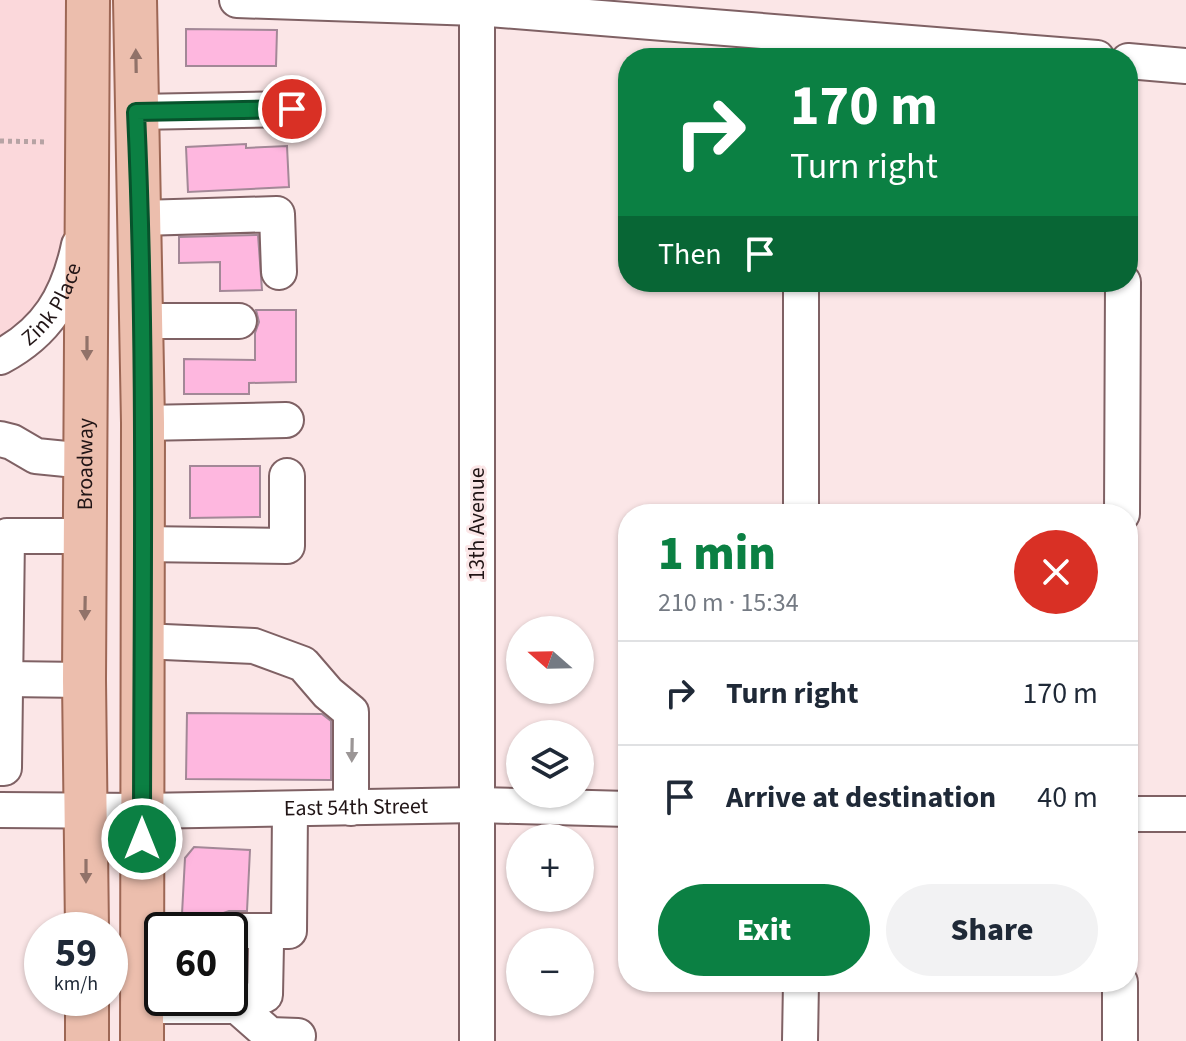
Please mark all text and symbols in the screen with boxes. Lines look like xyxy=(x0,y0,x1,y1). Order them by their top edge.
one-way arrow xyxy=(130,48,142,73)
text: 170 m xyxy=(790,67,938,146)
pin xyxy=(258,75,326,143)
icon: right xyxy=(658,80,762,184)
icon: arrive xyxy=(270,87,314,131)
text: Turn right xyxy=(790,141,938,192)
icon: arrive xyxy=(738,232,782,276)
text: Then xyxy=(658,233,722,276)
street label: Zink Place xyxy=(14,259,90,354)
one-way arrow xyxy=(80,336,93,361)
street label: Broadway xyxy=(69,417,102,510)
street label: 13th Avenue xyxy=(461,467,493,581)
text: 1 min xyxy=(658,520,776,588)
button: close xyxy=(1014,530,1098,614)
text: 210 m · 15:34 xyxy=(658,584,799,621)
one-way arrow xyxy=(79,596,92,621)
north arrow xyxy=(506,616,594,704)
map controls xyxy=(506,616,594,1016)
icon: right xyxy=(658,671,702,715)
text: Turn right xyxy=(726,672,858,715)
text: 170 m xyxy=(1022,672,1098,715)
button: layers xyxy=(506,720,594,808)
one-way arrow xyxy=(345,738,358,763)
icon: arrive xyxy=(658,775,702,819)
text: Arrive at destination xyxy=(726,776,996,819)
text: 40 m xyxy=(1037,776,1098,819)
street label: East 54th Street xyxy=(284,790,429,824)
position arrow xyxy=(100,797,184,881)
button: + xyxy=(506,824,594,912)
one-way arrow xyxy=(80,859,92,884)
button: Exit xyxy=(658,884,870,976)
button: Share xyxy=(886,884,1098,976)
speed limit sign: 60 xyxy=(144,912,248,1016)
text: 59 xyxy=(55,925,97,982)
button: − xyxy=(506,928,594,1016)
text: km/h xyxy=(54,970,98,998)

